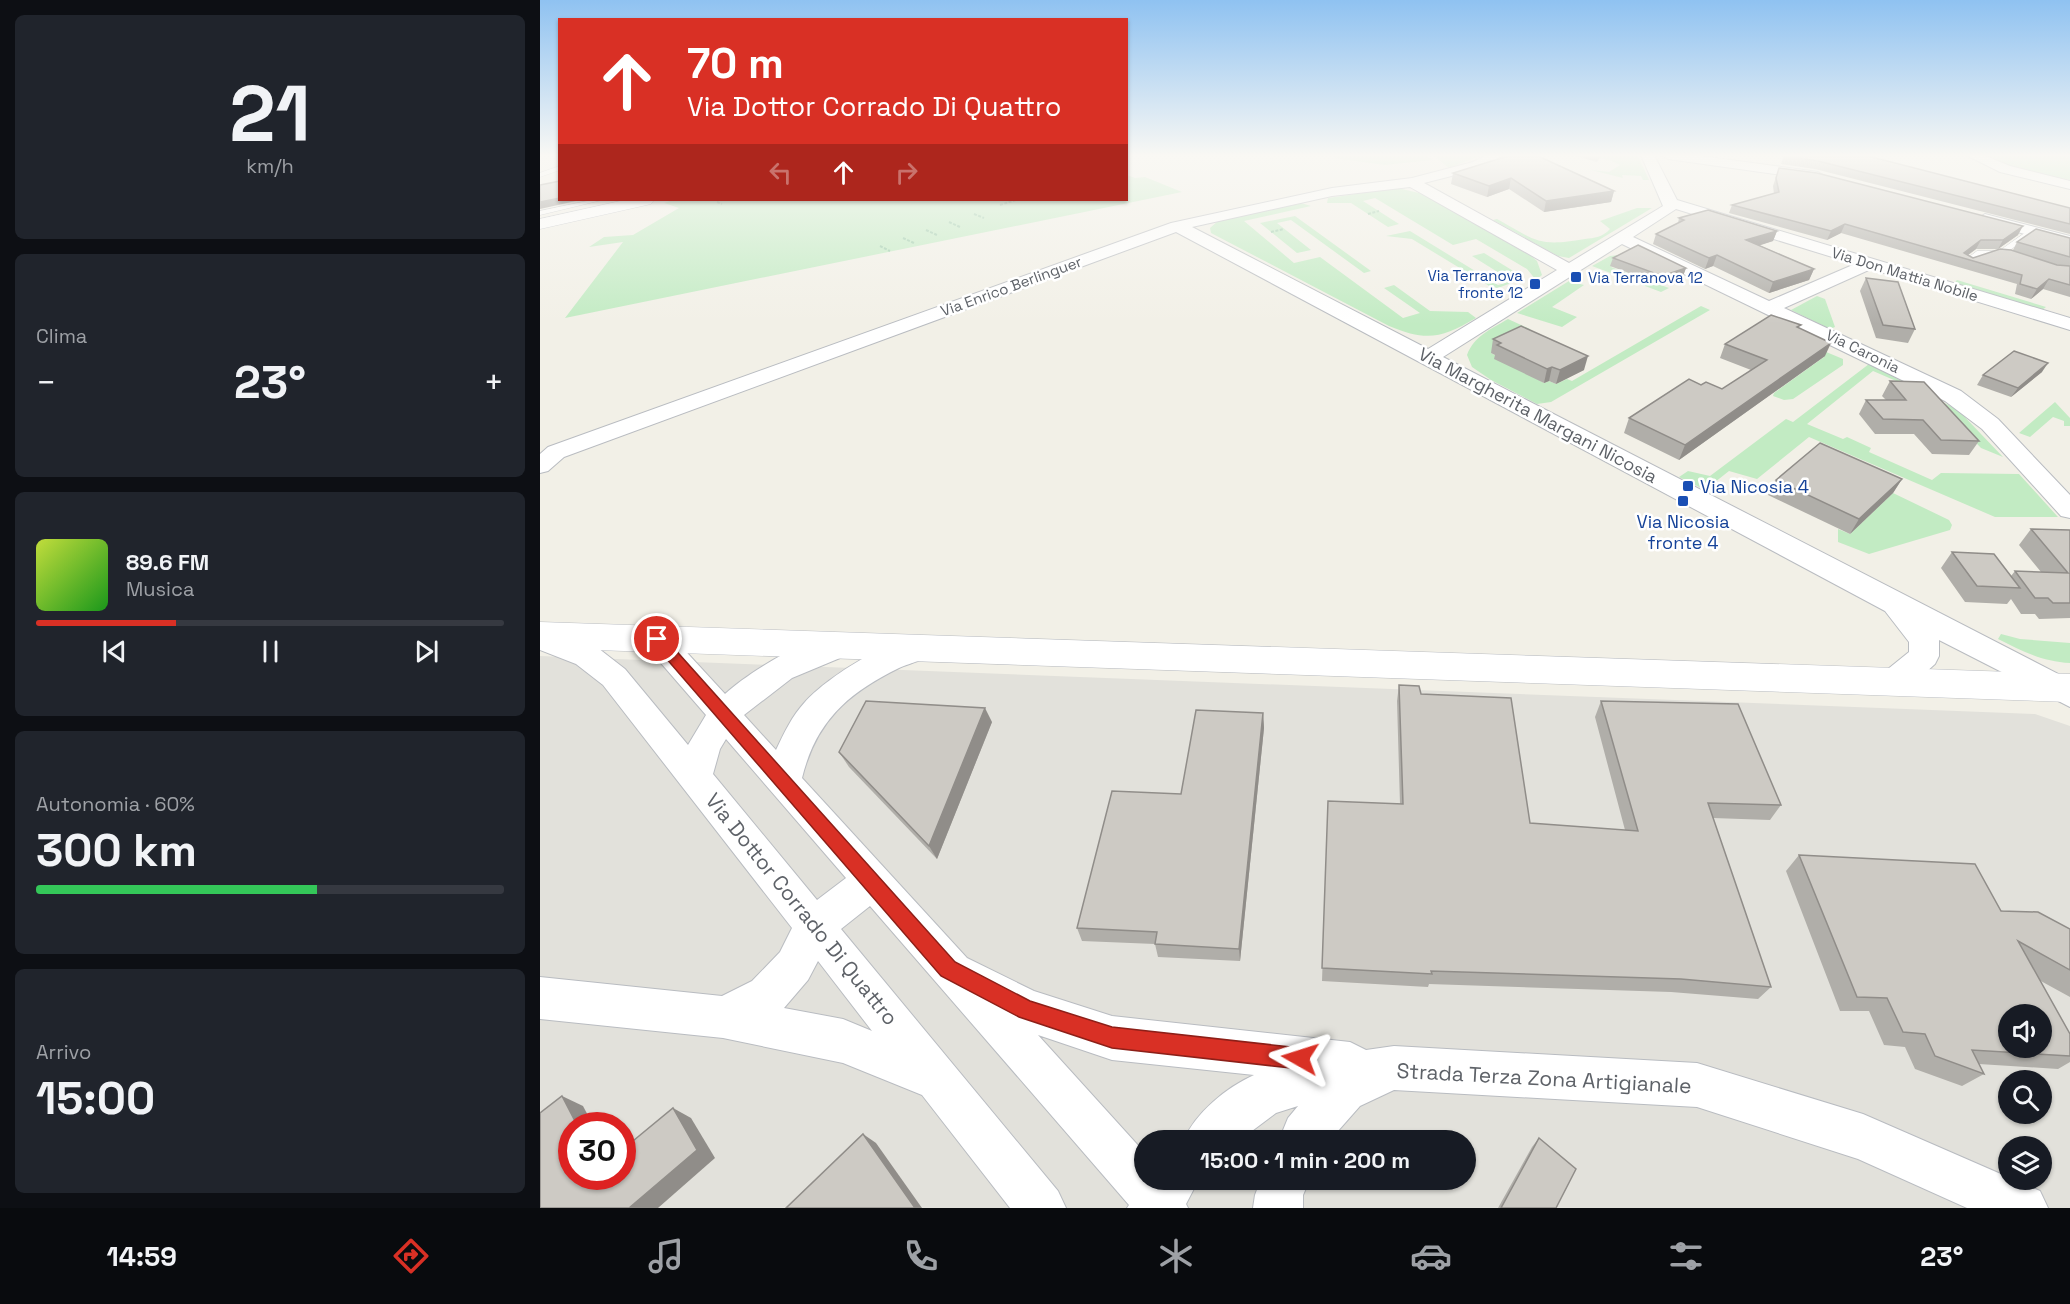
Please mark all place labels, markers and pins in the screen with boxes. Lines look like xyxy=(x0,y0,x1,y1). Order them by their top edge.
place label: Via Terranova fronte 12 xyxy=(1427,266,1523,302)
place label: Via Terranova 12 xyxy=(1588,268,1703,287)
marker: Via Terranova 12 xyxy=(1569,270,1583,284)
marker: Via Terranova fronte 12 xyxy=(1528,277,1542,291)
place label: Via Nicosia 4 xyxy=(1700,475,1809,498)
marker: Via Nicosia 4 xyxy=(1681,479,1695,493)
marker: Via Nicosia fronte 4 xyxy=(1676,494,1690,508)
place label: Via Nicosia fronte 4 xyxy=(1636,510,1730,554)
pin xyxy=(631,613,682,664)

